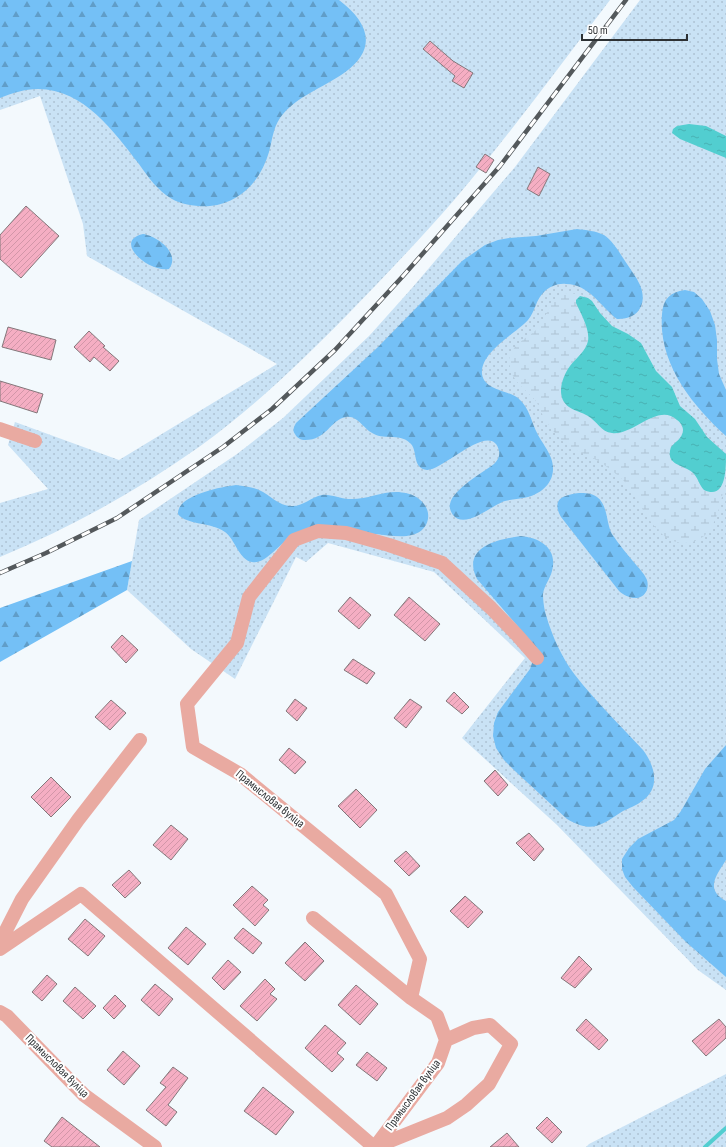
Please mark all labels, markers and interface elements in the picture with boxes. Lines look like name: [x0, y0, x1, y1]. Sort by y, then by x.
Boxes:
scale bar: [582, 16, 687, 42]
text: 50 m: [588, 23, 608, 38]
street label: Прамысловая вуліца: [233, 767, 308, 832]
street label: Прамысловая вуліца: [22, 1031, 92, 1101]
street label: Прамысловая вуліца: [382, 1056, 444, 1134]

